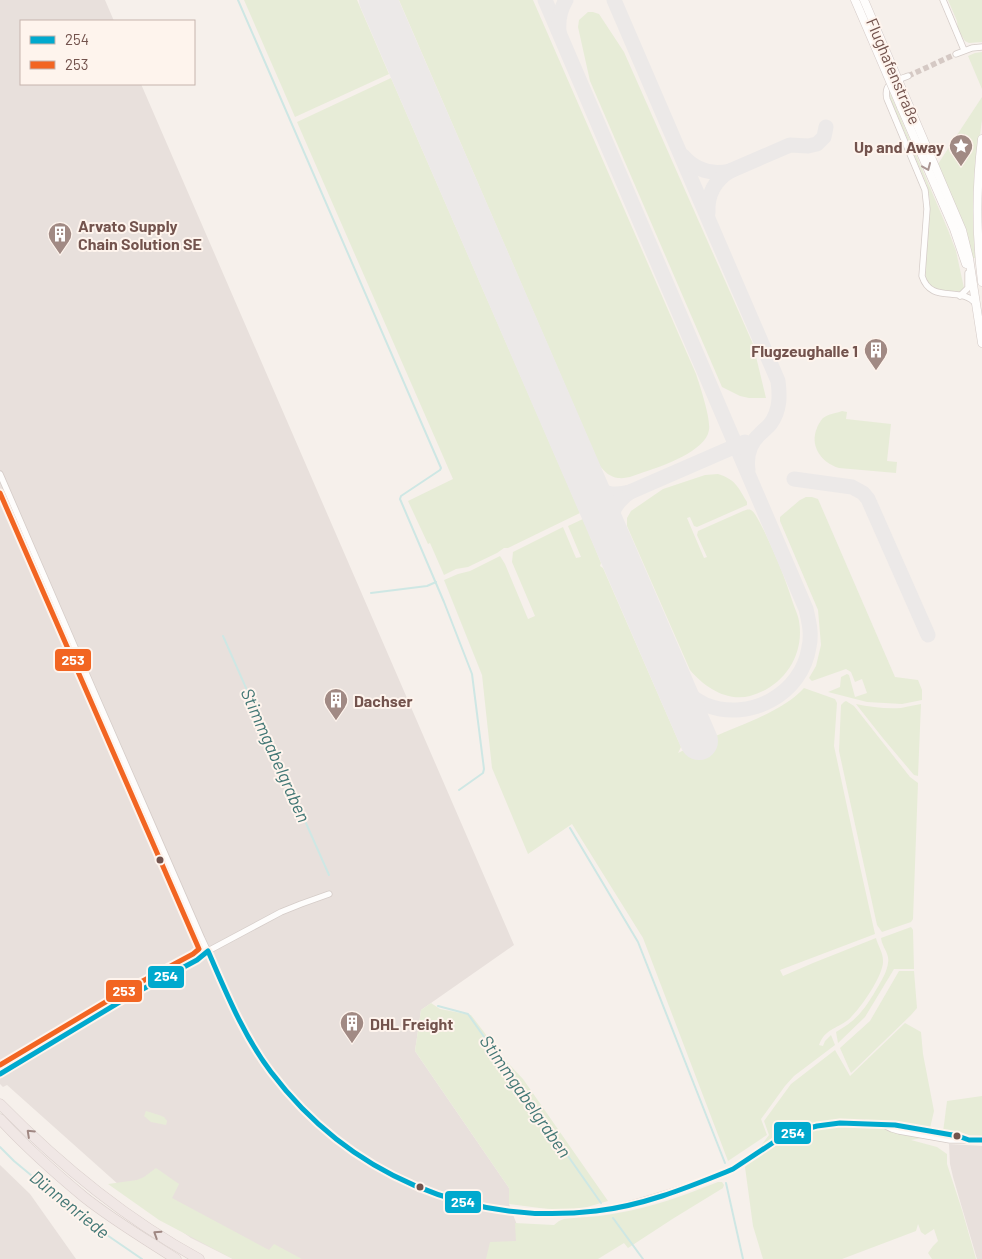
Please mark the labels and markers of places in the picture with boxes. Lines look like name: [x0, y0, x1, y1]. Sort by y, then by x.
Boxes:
place icon: Up and Away: [948, 133, 974, 167]
place label: Up and Away: [854, 137, 944, 156]
place label: Arvato Supply Chain Solution SE: [78, 216, 202, 253]
building icon: Arvato Supply Chain Solution SE: [47, 221, 73, 255]
building icon: Flugzeughalle 1: [863, 337, 889, 371]
place label: Flugzeughalle 1: [751, 341, 858, 360]
building icon: Dachser: [323, 687, 349, 721]
place label: Dachser: [354, 691, 413, 710]
unlabelled marker: [155, 855, 165, 865]
building icon: DHL Freight: [339, 1010, 365, 1044]
place label: DHL Freight: [370, 1014, 453, 1033]
unlabelled marker: [952, 1131, 962, 1141]
unlabelled marker: [415, 1182, 425, 1192]

